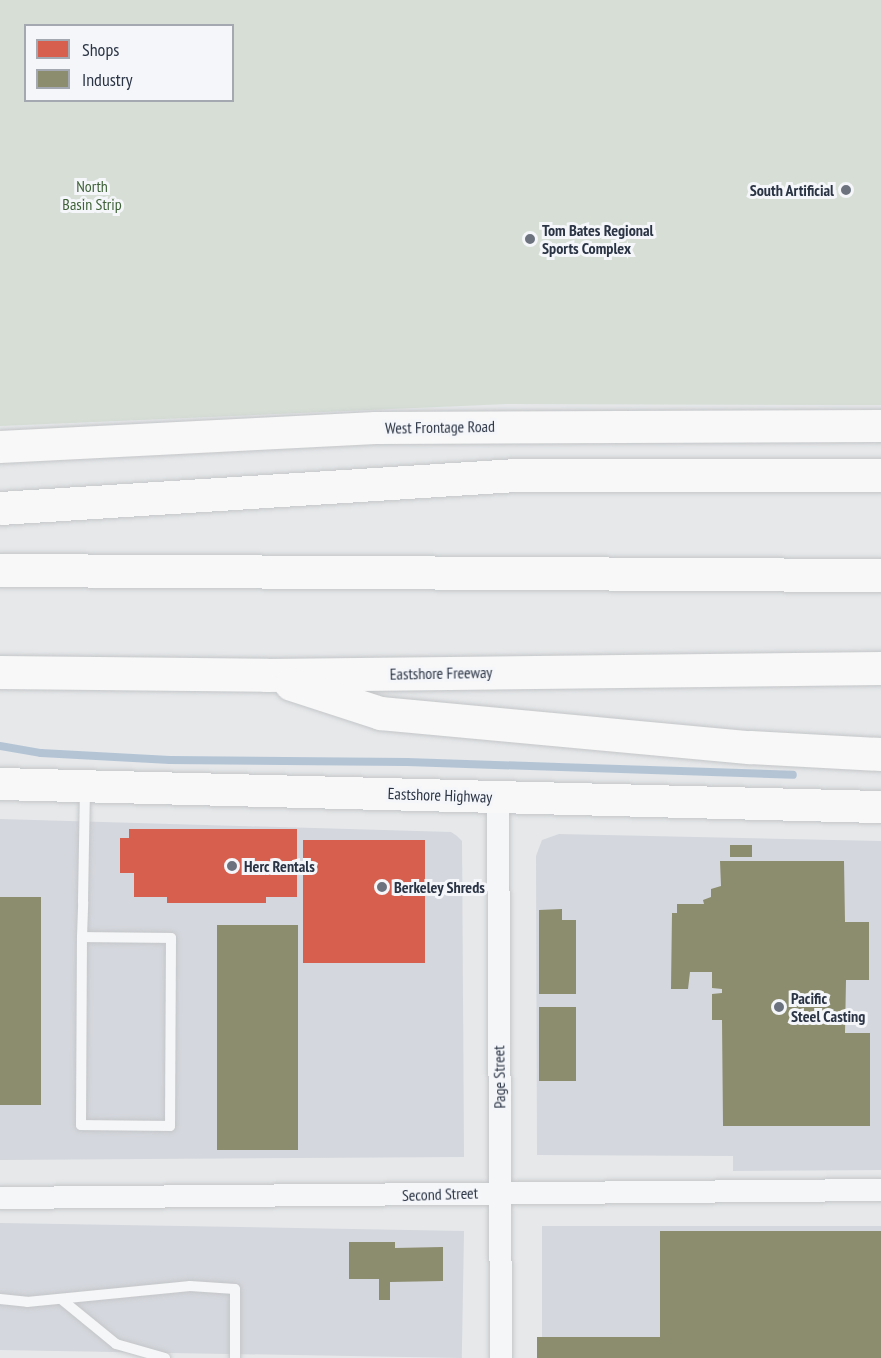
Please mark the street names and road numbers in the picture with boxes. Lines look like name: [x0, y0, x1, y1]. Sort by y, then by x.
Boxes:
street label: West Frontage Road: [385, 416, 495, 438]
street label: Eastshore Freeway: [390, 663, 492, 683]
street label: Eastshore Highway: [387, 784, 493, 806]
street label: Page Street: [489, 1045, 509, 1109]
street label: Second Street: [402, 1183, 478, 1205]

